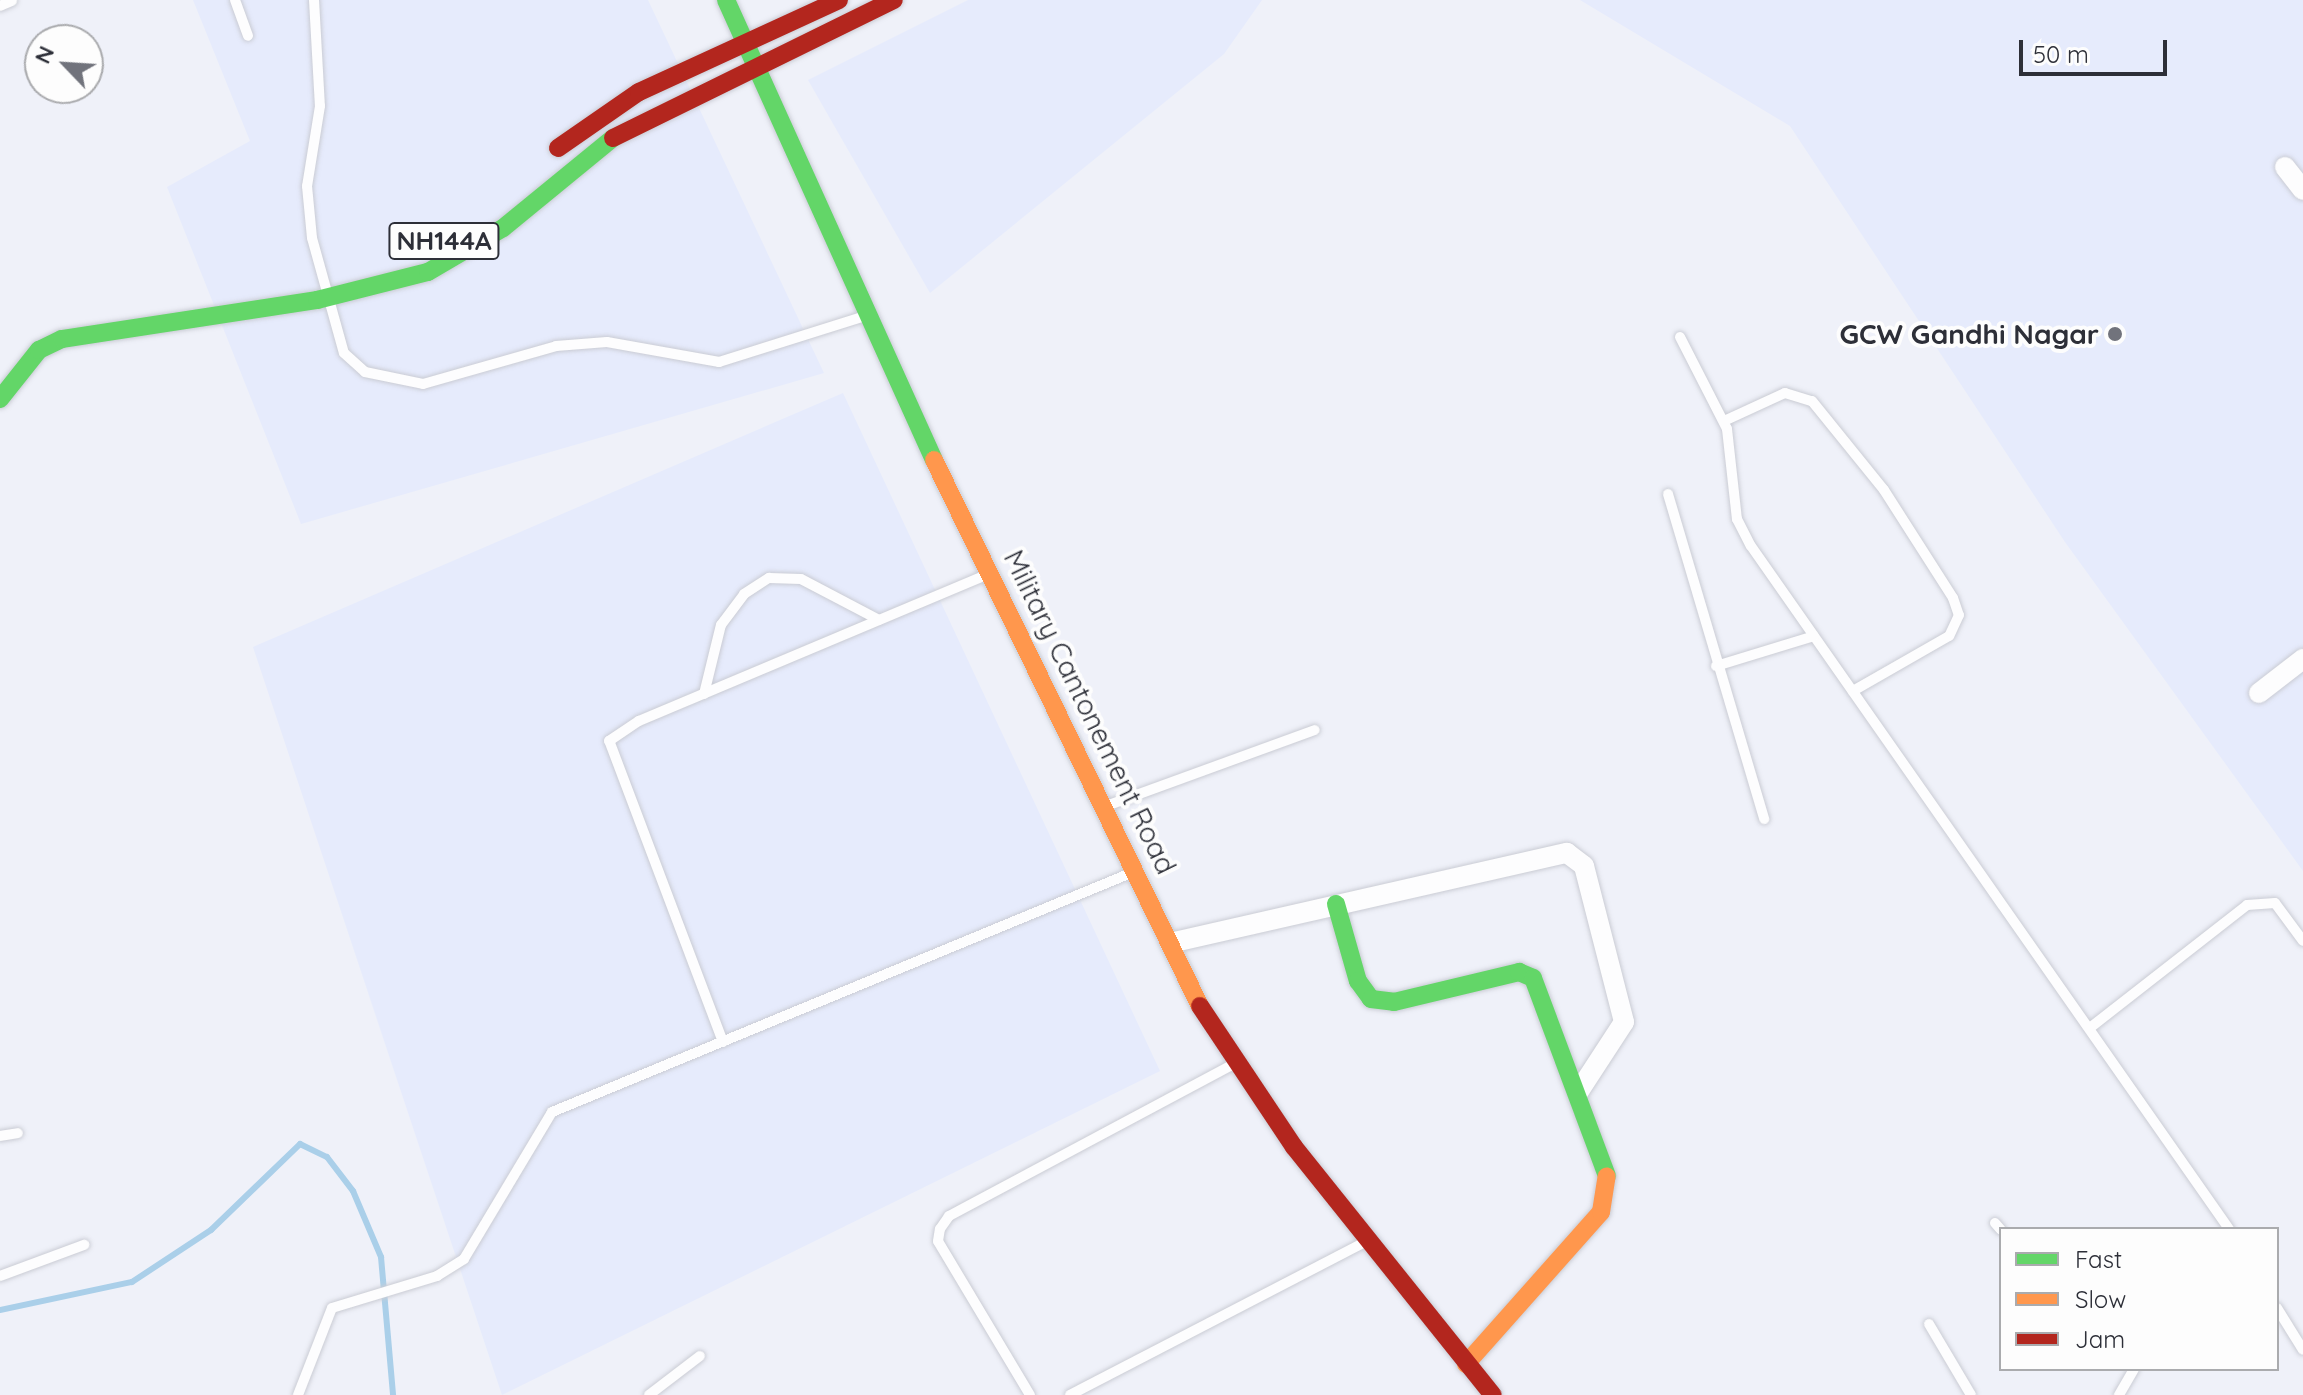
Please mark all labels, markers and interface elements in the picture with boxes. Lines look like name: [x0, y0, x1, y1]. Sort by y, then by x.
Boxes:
north arrow: [24, 24, 104, 104]
scale bar: [2023, 24, 2171, 74]
text: 50 m: [2033, 39, 2089, 69]
text: N: [28, 41, 60, 68]
road number: NH144A: [388, 219, 500, 263]
place label: GCW Gandhi Nagar: [1839, 317, 2099, 351]
marker: GCW Gandhi Nagar: [2106, 325, 2124, 343]
street label: Military Cantonement Road: [997, 545, 1183, 879]
legend: [1999, 1227, 2279, 1371]
text: Fast: [2075, 1244, 2122, 1274]
text: Slow: [2075, 1284, 2126, 1314]
text: Jam: [2075, 1324, 2125, 1354]

